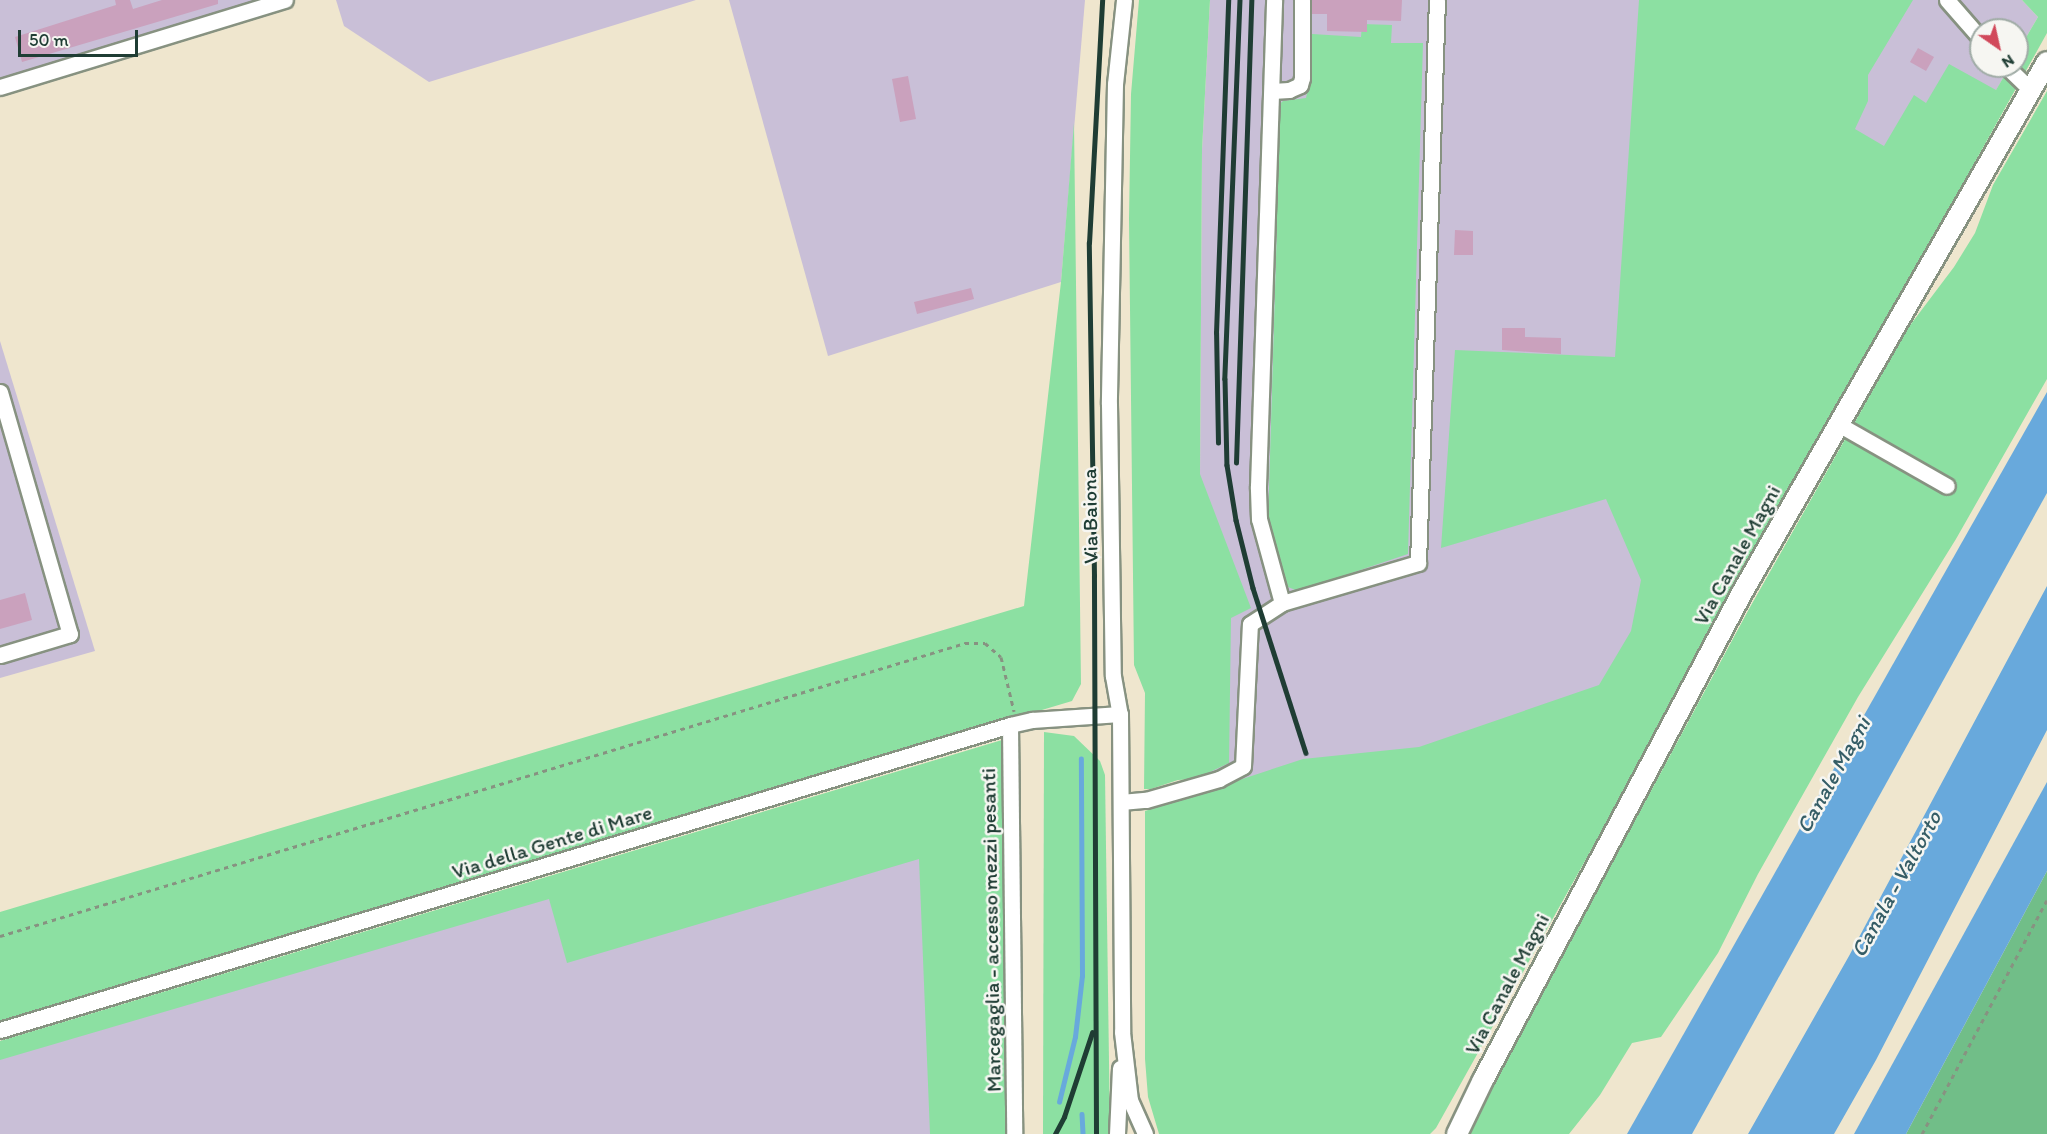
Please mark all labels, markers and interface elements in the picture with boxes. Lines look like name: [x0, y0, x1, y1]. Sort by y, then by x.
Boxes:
scale bar: [21, 18, 141, 56]
north arrow: [1969, 18, 2029, 78]
text: 50 m: [29, 29, 69, 51]
text: N: [1998, 51, 2018, 73]
street label: Via Baiona: [1077, 468, 1103, 564]
street label: Via Canale Magni: [1688, 481, 1786, 629]
water label: Canale Magni: [1790, 713, 1876, 837]
street label: Marcegaglia - accesso mezzi pesanti: [976, 767, 1006, 1093]
street label: Via della Gente di Mare: [449, 800, 655, 884]
water label: Canala - Valtorto: [1845, 807, 1947, 961]
street label: Via Canale Magni: [1459, 910, 1555, 1058]

